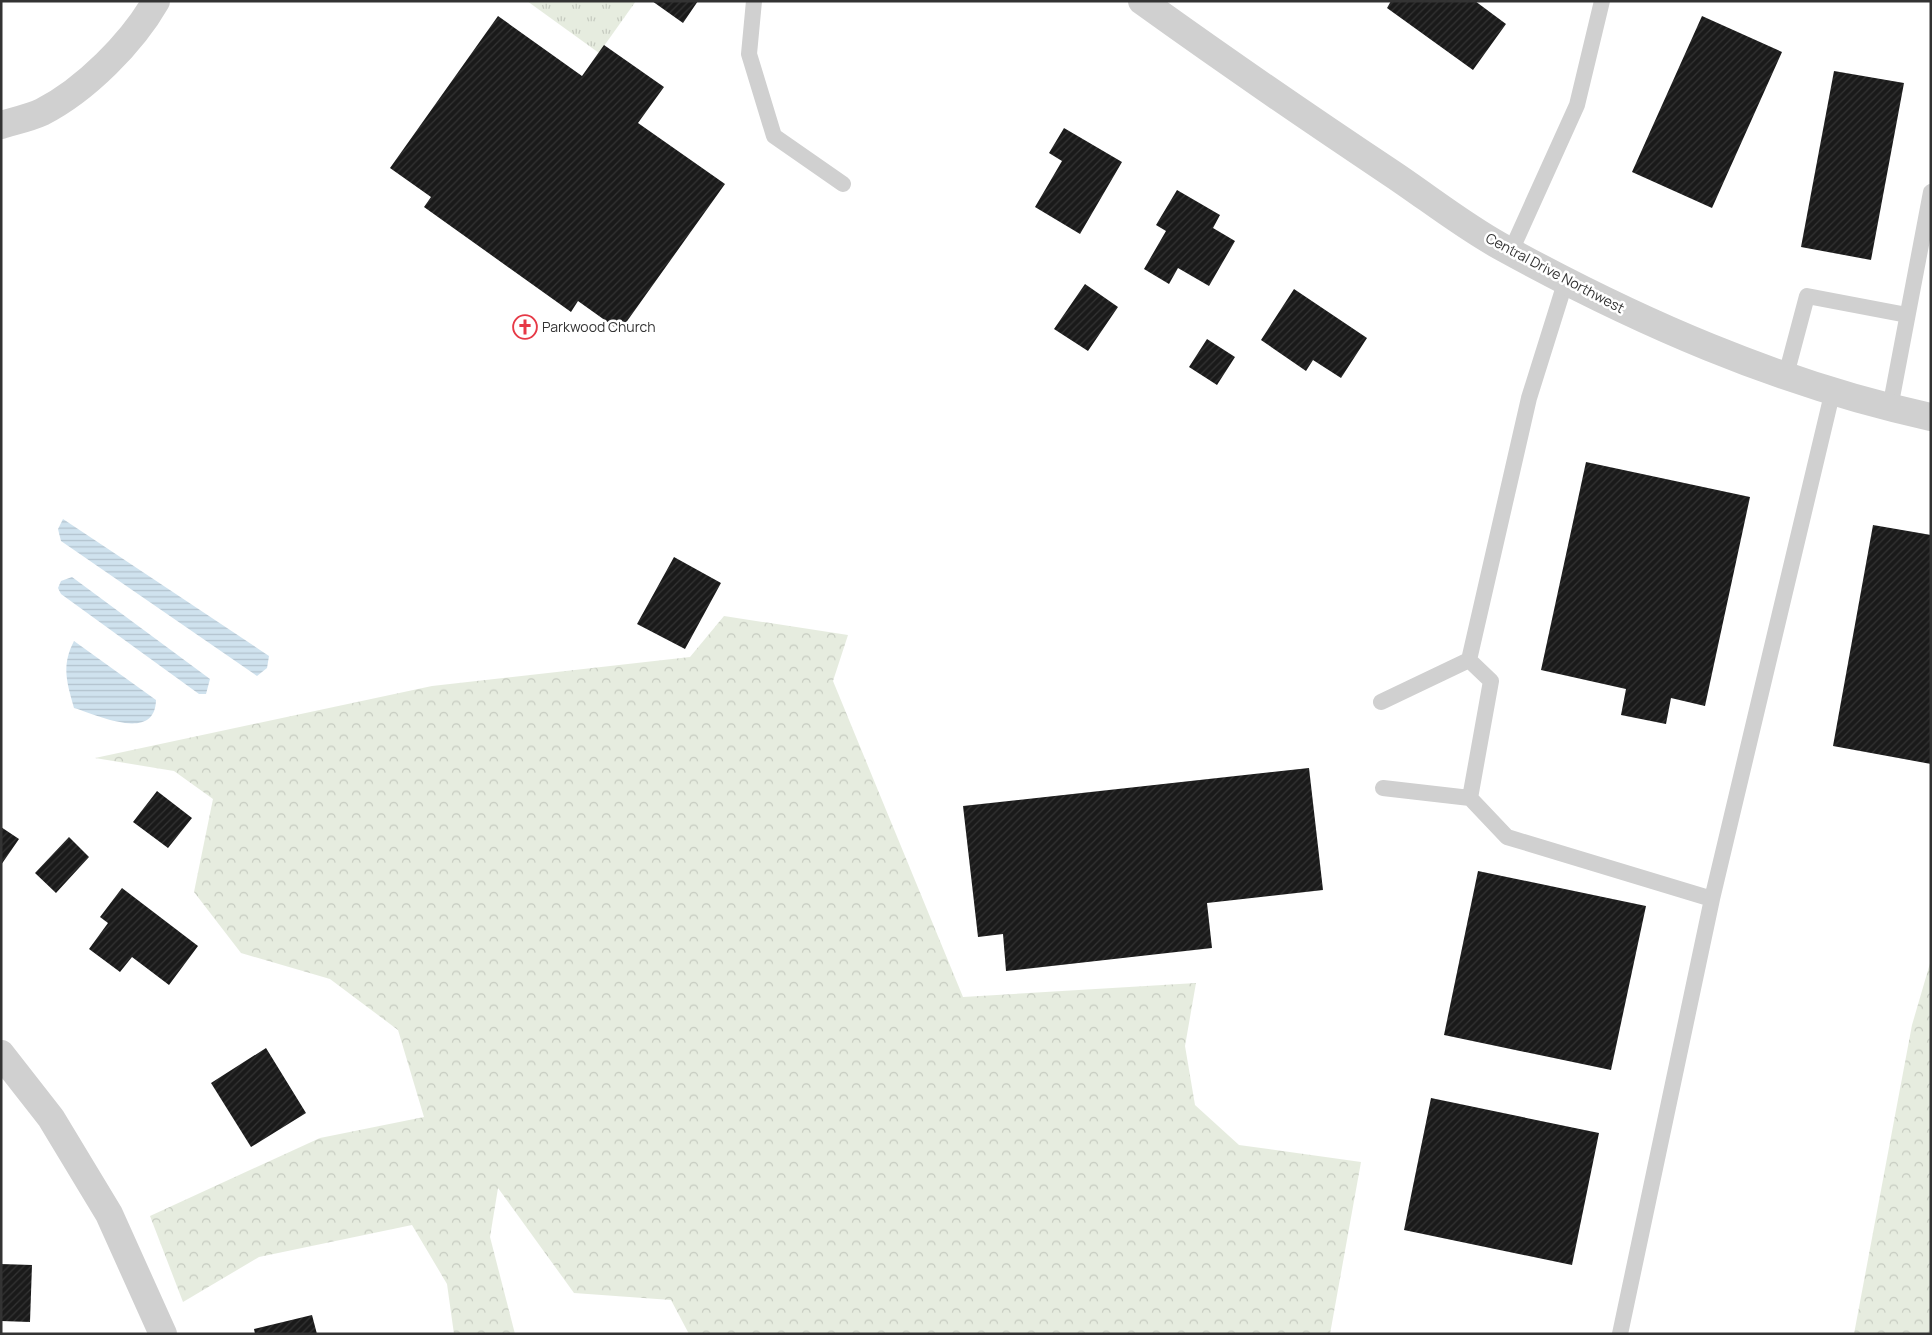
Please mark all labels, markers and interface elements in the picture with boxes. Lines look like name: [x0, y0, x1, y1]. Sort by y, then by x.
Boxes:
street label: Central Drive Northwest: [1483, 228, 1628, 317]
church icon: Parkwood Church: [512, 314, 538, 340]
place label: Parkwood Church: [542, 317, 656, 336]

